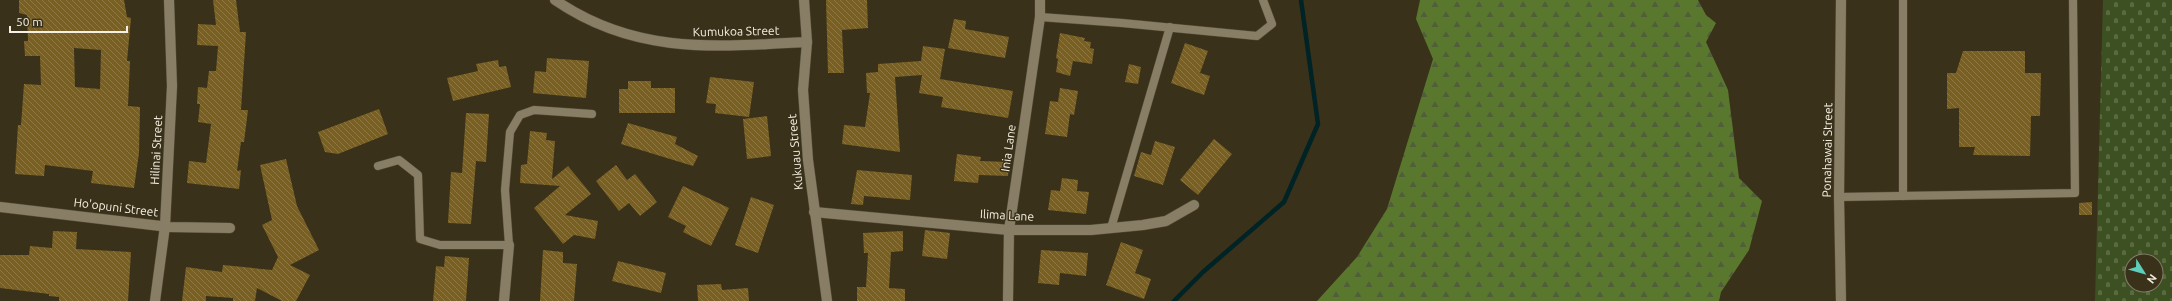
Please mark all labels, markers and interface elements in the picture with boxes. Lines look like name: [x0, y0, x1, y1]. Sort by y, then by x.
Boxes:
scale bar: [10, 8, 127, 34]
text: 50 m: [16, 15, 43, 28]
street label: Kumukoa Street: [693, 24, 780, 38]
street label: Ponahawai Street: [1820, 102, 1834, 197]
street label: Kukuau Street: [785, 113, 805, 191]
street label: Hilinai Street: [148, 115, 164, 185]
street label: Inia Lane: [998, 124, 1018, 172]
street label: Ho'opuni Street: [73, 195, 159, 219]
street label: Ilima Lane: [980, 207, 1034, 223]
north arrow: [2124, 253, 2164, 293]
text: N: [2145, 272, 2159, 286]

